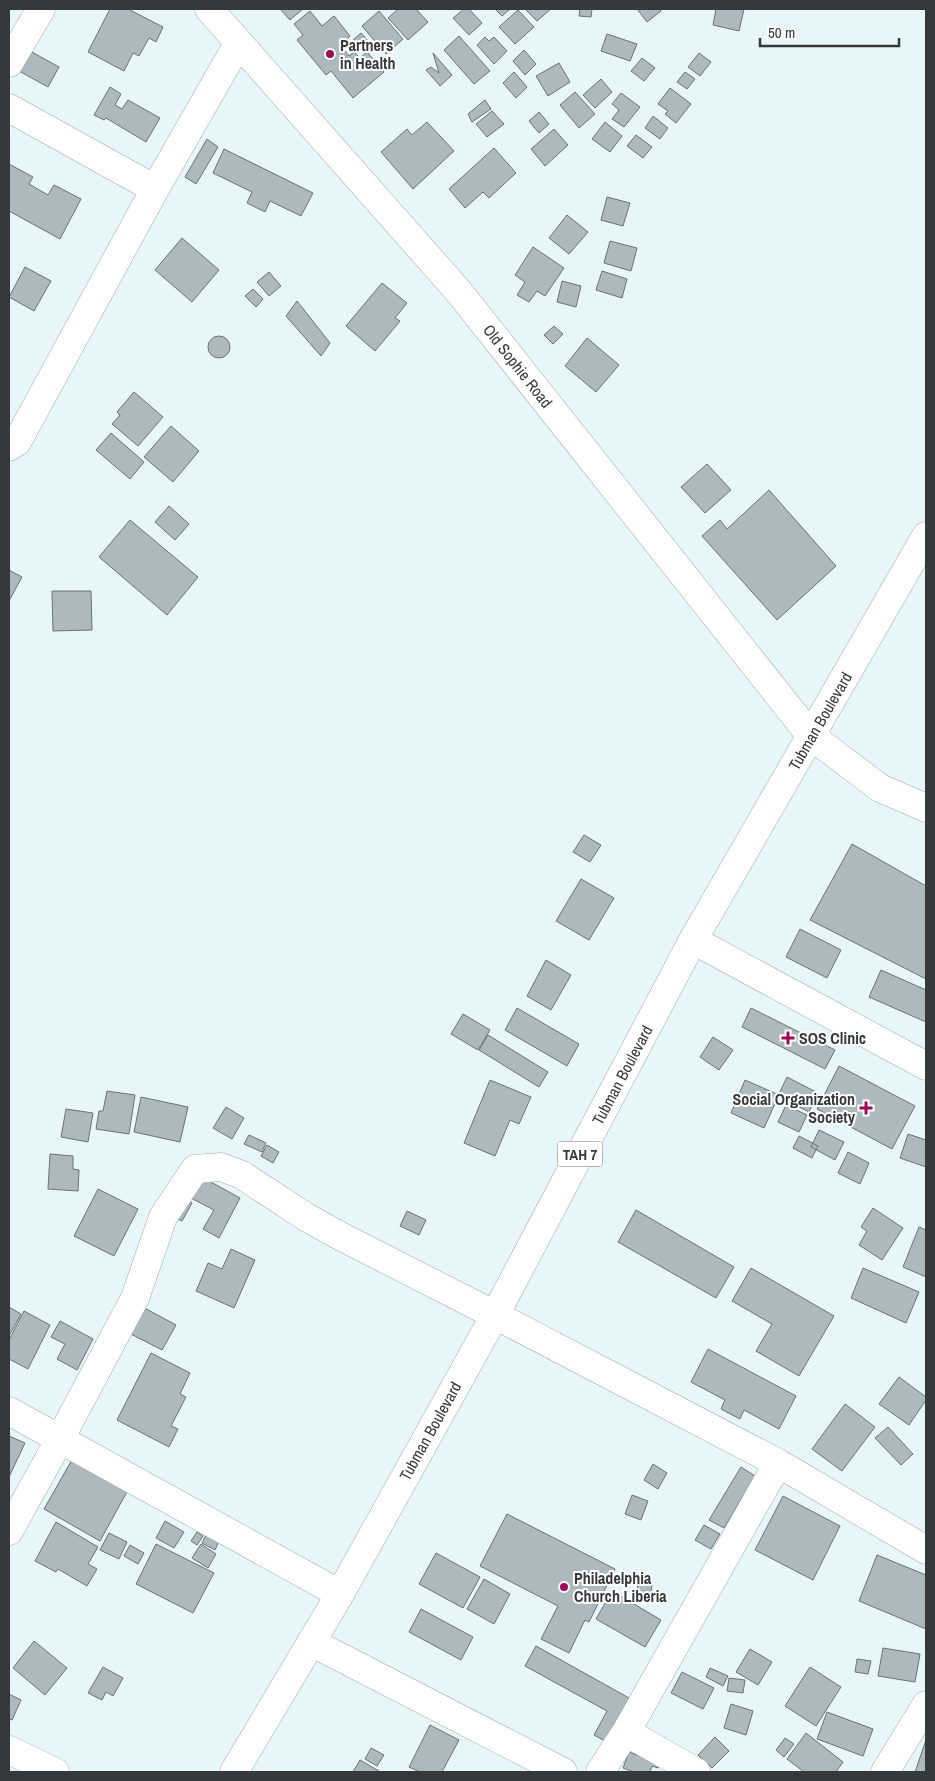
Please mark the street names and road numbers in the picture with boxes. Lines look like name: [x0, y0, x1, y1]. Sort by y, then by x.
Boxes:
street label: Old Sophie Road: [478, 320, 558, 412]
street label: Tubman Boulevard: [783, 668, 857, 774]
street label: Tubman Boulevard: [587, 1021, 657, 1129]
road number: TAH 7: [558, 1142, 602, 1166]
street label: Tubman Boulevard: [394, 1378, 466, 1484]

